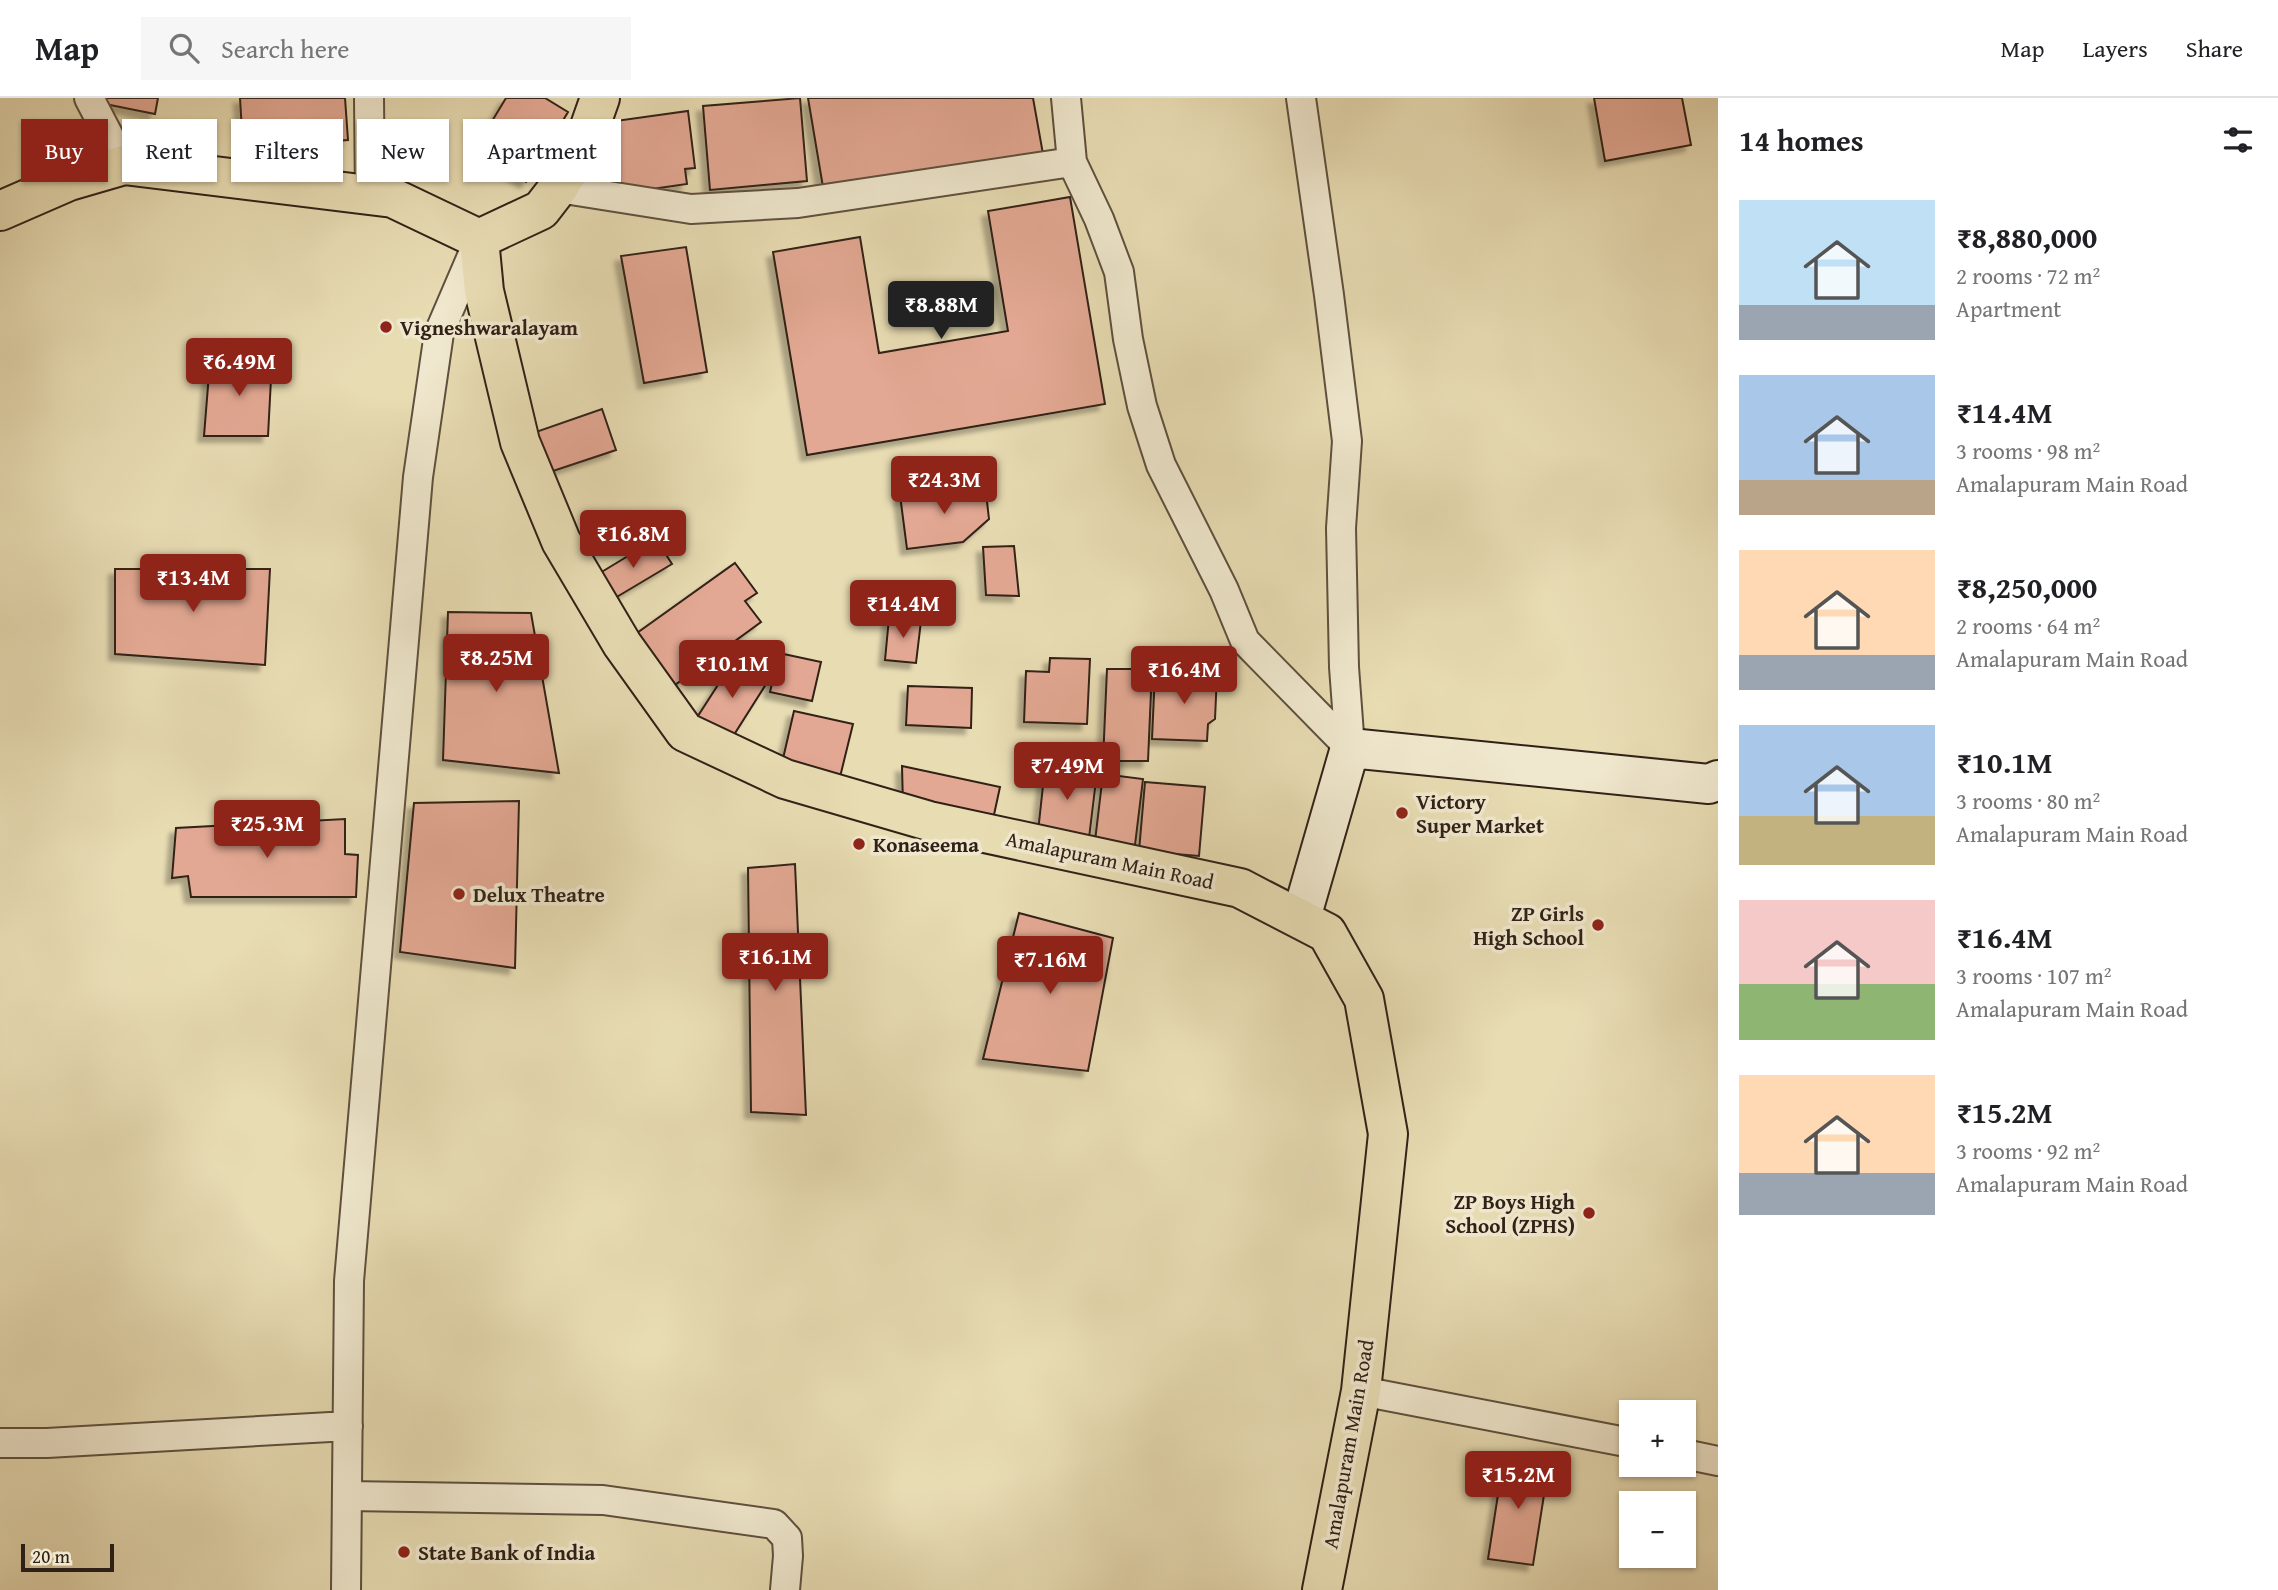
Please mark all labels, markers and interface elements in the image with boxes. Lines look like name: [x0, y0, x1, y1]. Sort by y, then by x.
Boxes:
search box: [141, 17, 631, 80]
text: Map: [35, 24, 99, 72]
icon: search: [165, 29, 203, 67]
text: Search here: [221, 29, 349, 68]
text: Map: [2001, 31, 2044, 66]
text: Layers: [2082, 31, 2148, 66]
text: Share: [2186, 31, 2243, 66]
text: 14 homes: [1739, 118, 1864, 162]
chip: Buy: [21, 119, 108, 182]
chip: Rent: [122, 119, 217, 182]
chip: Filters: [231, 119, 343, 182]
chip: New: [357, 119, 449, 182]
chip: Apartment: [463, 119, 621, 182]
icon: filters: [2219, 121, 2257, 159]
text: ₹8,880,000: [1956, 215, 2097, 259]
icon: home: [1795, 228, 1879, 312]
text: 2 rooms · 72 m²: [1956, 259, 2100, 292]
pin: ₹8.88M: [884, 282, 998, 341]
text: ₹8.88M: [904, 287, 978, 320]
text: Apartment: [1956, 292, 2061, 325]
place label: Vigneshwaralayam: [400, 312, 578, 343]
marker: Vigneshwaralayam: [378, 319, 394, 335]
pin: ₹6.49M: [182, 338, 296, 398]
text: ₹6.49M: [202, 344, 276, 377]
text: ₹14.4M: [1956, 390, 2052, 434]
icon: home: [1795, 403, 1879, 487]
text: 3 rooms · 98 m²: [1956, 434, 2100, 467]
pin: ₹24.3M: [887, 456, 1001, 516]
text: ₹24.3M: [907, 462, 981, 495]
text: Amalapuram Main Road: [1956, 467, 2188, 500]
pin: ₹16.8M: [576, 510, 690, 570]
text: ₹16.8M: [596, 516, 670, 549]
pin: ₹13.4M: [136, 554, 250, 614]
text: ₹13.4M: [156, 560, 230, 593]
text: ₹8,250,000: [1956, 565, 2097, 609]
icon: home: [1795, 578, 1879, 662]
pin: ₹14.4M: [846, 580, 960, 640]
text: ₹14.4M: [866, 586, 940, 619]
text: 2 rooms · 64 m²: [1956, 609, 2100, 642]
pin: ₹8.25M: [439, 634, 553, 694]
text: ₹8.25M: [459, 640, 533, 673]
pin: ₹10.1M: [675, 640, 789, 700]
text: Amalapuram Main Road: [1956, 642, 2188, 675]
text: ₹10.1M: [695, 646, 769, 679]
pin: ₹16.4M: [1127, 646, 1241, 706]
text: ₹16.4M: [1147, 652, 1221, 685]
text: ₹10.1M: [1956, 740, 2052, 784]
pin: ₹7.49M: [1010, 742, 1124, 802]
text: ₹7.49M: [1030, 748, 1104, 781]
icon: home: [1795, 753, 1879, 837]
text: 3 rooms · 80 m²: [1956, 784, 2100, 817]
place label: Victory Super Market: [1416, 786, 1544, 841]
pin: ₹25.3M: [210, 800, 324, 860]
marker: Victory Super Market: [1394, 805, 1410, 821]
text: ₹25.3M: [230, 806, 304, 839]
text: Amalapuram Main Road: [1956, 817, 2188, 850]
street label: Amalapuram Main Road: [1003, 823, 1218, 897]
place label: Konaseema: [873, 829, 979, 860]
marker: Konaseema: [851, 836, 867, 852]
place label: Delux Theatre: [473, 879, 605, 910]
marker: Delux Theatre: [451, 886, 467, 902]
place label: ZP Girls High School: [1473, 898, 1584, 953]
text: ₹16.4M: [1956, 915, 2052, 959]
marker: ZP Girls High School: [1590, 917, 1606, 933]
icon: home: [1795, 928, 1879, 1012]
pin: ₹16.1M: [718, 934, 832, 993]
pin: ₹7.16M: [993, 936, 1107, 996]
text: ₹16.1M: [738, 939, 812, 972]
text: ₹7.16M: [1013, 942, 1087, 975]
text: 3 rooms · 107 m²: [1956, 959, 2111, 992]
text: Amalapuram Main Road: [1956, 992, 2188, 1025]
text: ₹15.2M: [1956, 1090, 2052, 1134]
icon: home: [1795, 1103, 1879, 1187]
text: 3 rooms · 92 m²: [1956, 1134, 2100, 1167]
text: Amalapuram Main Road: [1956, 1167, 2188, 1200]
place label: ZP Boys High School (ZPHS): [1445, 1186, 1576, 1241]
marker: ZP Boys High School (ZPHS): [1581, 1205, 1597, 1221]
street label: Amalapuram Main Road: [1314, 1336, 1382, 1551]
map controls: [1619, 1400, 1696, 1568]
button: +: [1619, 1400, 1696, 1477]
pin: ₹15.2M: [1461, 1452, 1575, 1511]
text: ₹15.2M: [1481, 1457, 1555, 1490]
button: −: [1619, 1491, 1696, 1568]
place label: State Bank of India: [418, 1537, 596, 1568]
scale bar: [21, 1541, 114, 1573]
text: 20 m: [32, 1542, 70, 1570]
marker: State Bank of India: [396, 1544, 412, 1560]

